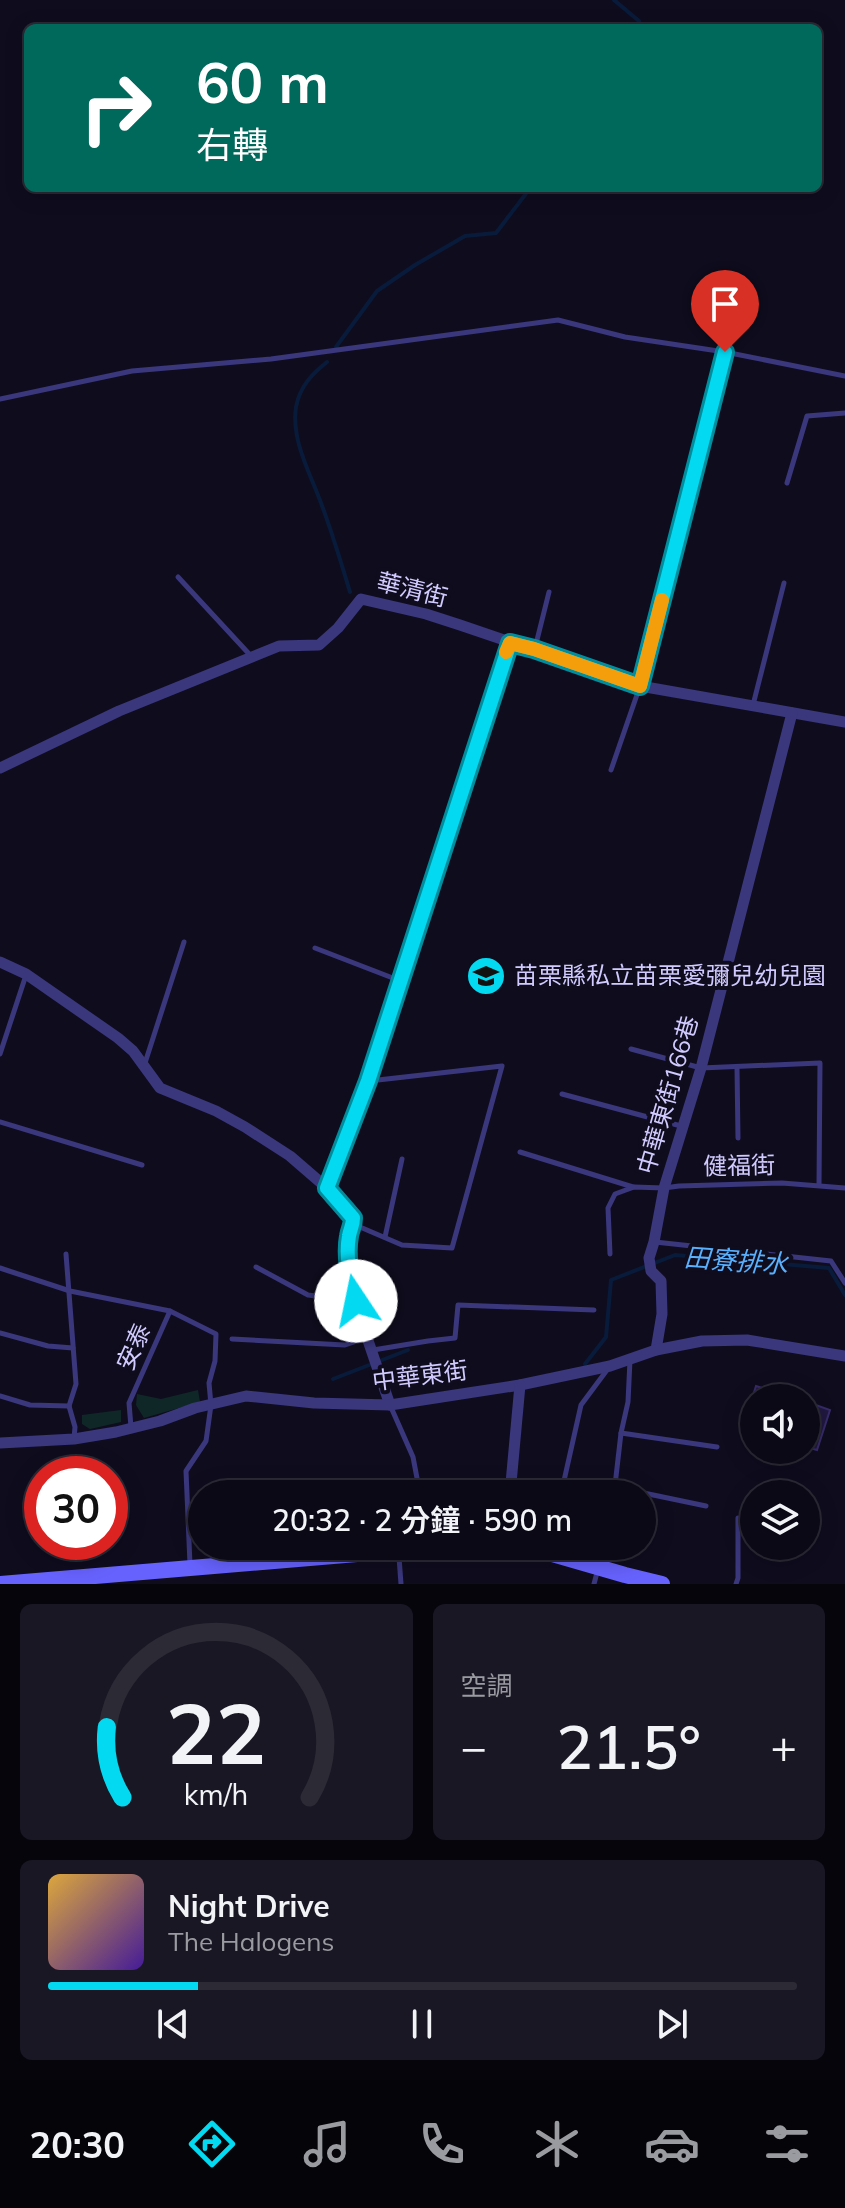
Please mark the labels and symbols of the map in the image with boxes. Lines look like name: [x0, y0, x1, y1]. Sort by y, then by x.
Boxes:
pin: [691, 270, 759, 352]
street label: 華清街: [374, 566, 451, 612]
school or university icon: 苗栗縣私立苗栗愛彌兒幼兒園: [465, 955, 507, 997]
place label: 苗栗縣私立苗栗愛彌兒幼兒園: [514, 960, 826, 990]
street label: 中華東街166巷: [630, 1012, 704, 1177]
street label: 健福街: [703, 1149, 775, 1181]
water label: 田寮排水: [683, 1240, 790, 1281]
position arrow: [314, 1259, 398, 1343]
street label: 安泰: [110, 1319, 157, 1375]
street label: 中華東街: [370, 1354, 469, 1396]
speed limit sign: 30: [24, 1456, 128, 1560]

